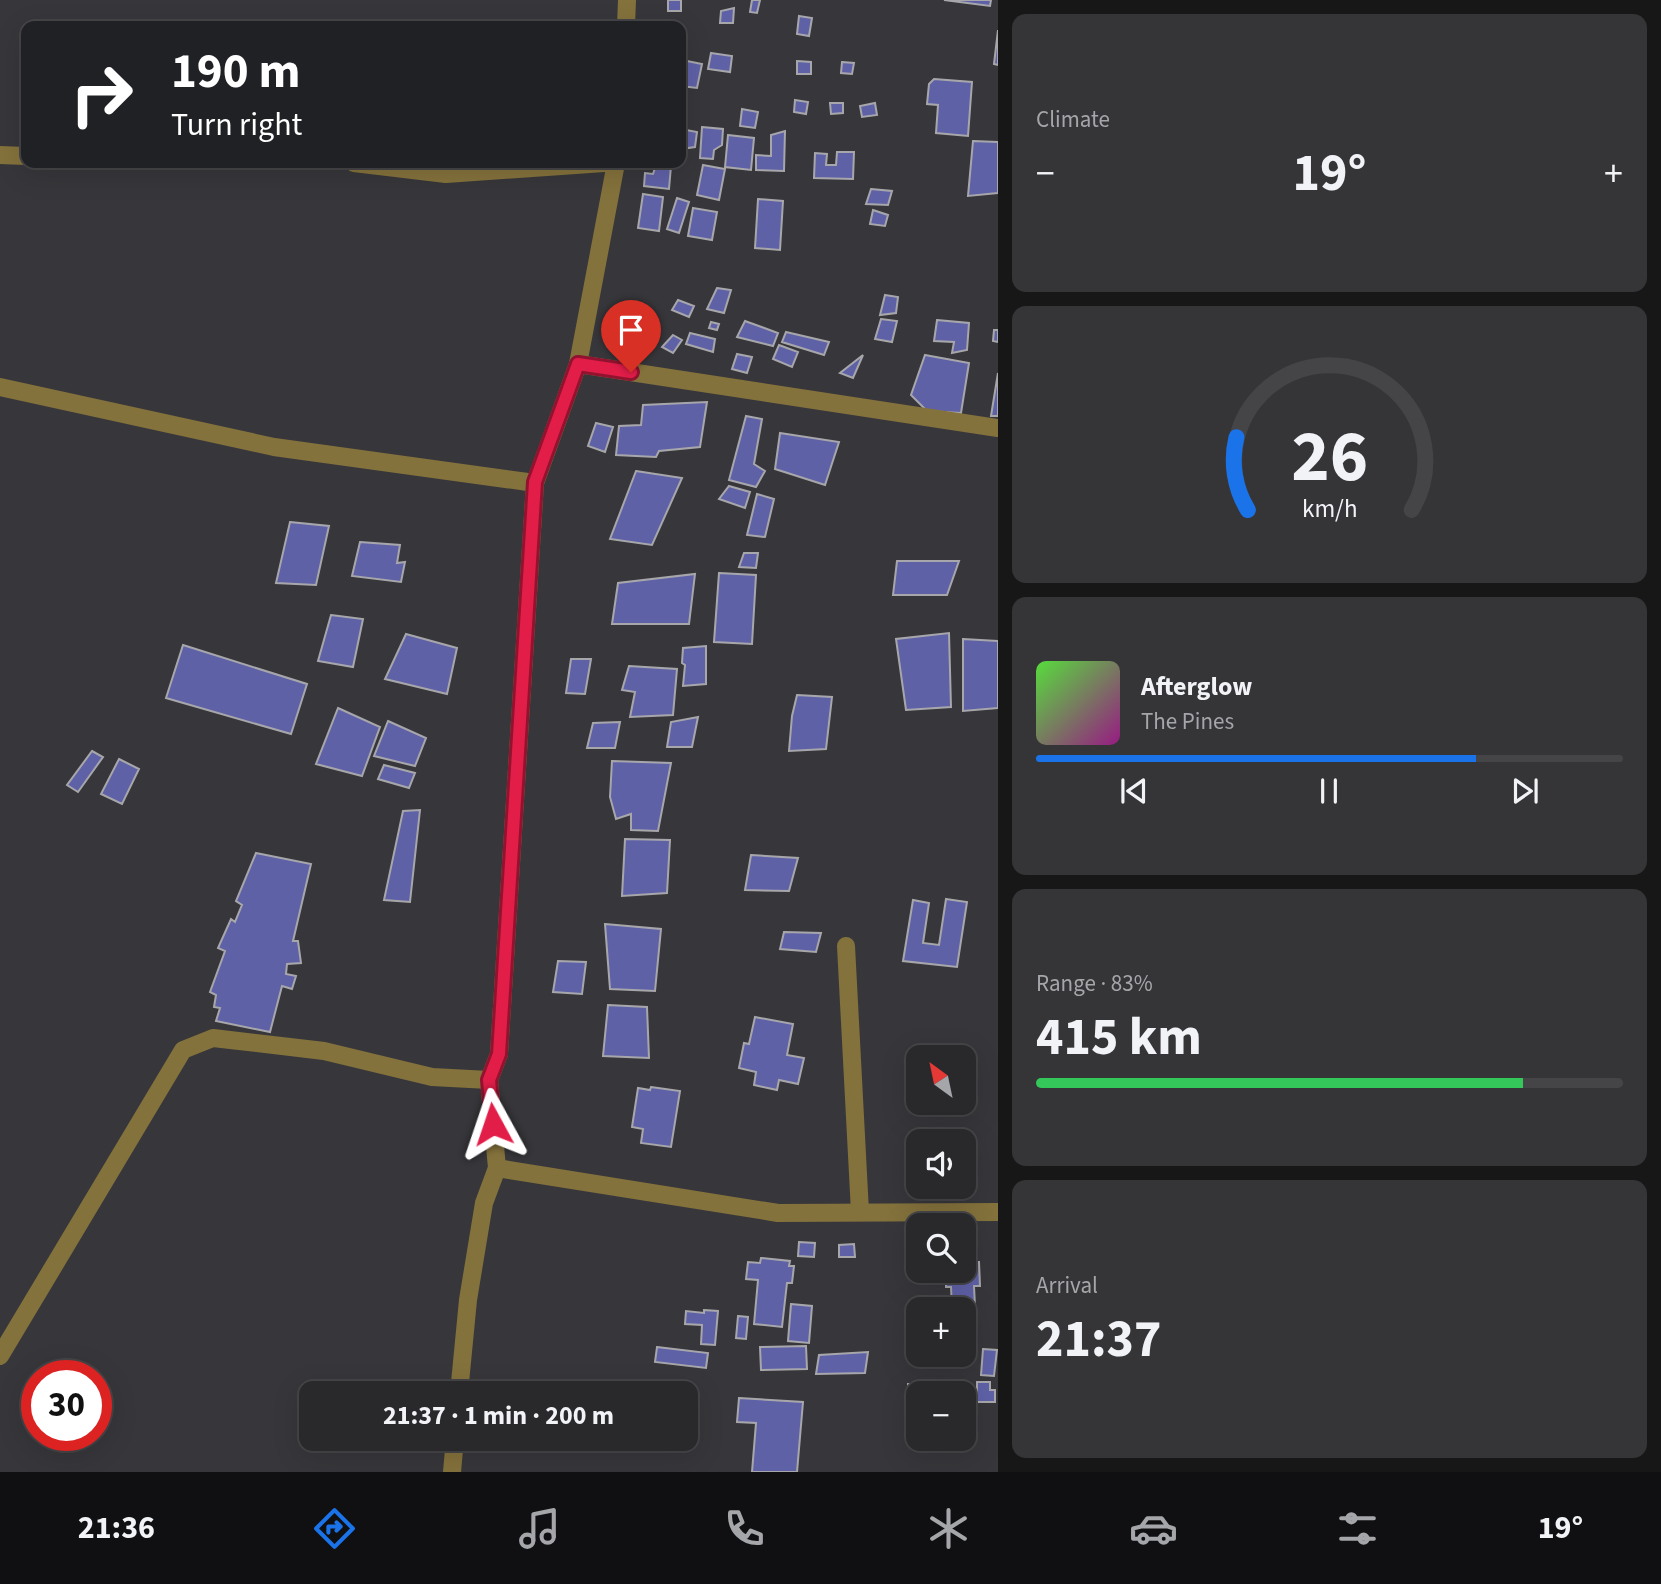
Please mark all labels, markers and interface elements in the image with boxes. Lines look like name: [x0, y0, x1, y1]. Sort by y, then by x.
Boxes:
text: 190 m: [171, 37, 300, 107]
icon: right: [56, 49, 147, 140]
text: Turn right: [171, 102, 302, 148]
text: Climate: [1036, 103, 1110, 136]
text: 19°: [1293, 137, 1366, 211]
text: −: [1036, 147, 1055, 201]
text: +: [1604, 147, 1623, 201]
pin: [601, 300, 661, 372]
icon: arrive: [612, 311, 650, 349]
text: 26: [1291, 406, 1368, 510]
text: km/h: [1302, 491, 1357, 527]
text: Afterglow: [1141, 668, 1252, 705]
text: The Pines: [1141, 705, 1234, 738]
icon: previous: [1115, 772, 1153, 810]
icon: pause: [1310, 772, 1348, 810]
icon: next: [1506, 772, 1544, 810]
text: Range · 83%: [1036, 967, 1153, 1000]
text: 415 km: [1036, 1001, 1202, 1075]
north arrow: [906, 1045, 976, 1115]
map controls: [906, 1045, 976, 1451]
position arrow: [456, 1087, 530, 1161]
button: sound: [906, 1129, 976, 1199]
button: search: [906, 1213, 976, 1283]
text: Arrival: [1036, 1269, 1098, 1302]
button: +: [906, 1297, 976, 1367]
text: 21:37: [1036, 1303, 1161, 1377]
speed limit sign: 30: [21, 1360, 112, 1451]
button: −: [906, 1381, 976, 1451]
text: 21:37 · 1 min · 200 m: [383, 1397, 614, 1434]
icon: directions: [310, 1504, 359, 1553]
icon: music: [515, 1504, 564, 1553]
icon: phone: [720, 1504, 769, 1553]
icon: climate: [924, 1504, 973, 1553]
icon: car: [1129, 1504, 1178, 1553]
icon: filters: [1333, 1504, 1382, 1553]
text: 21:36: [78, 1505, 155, 1551]
text: 19°: [1538, 1505, 1583, 1551]

